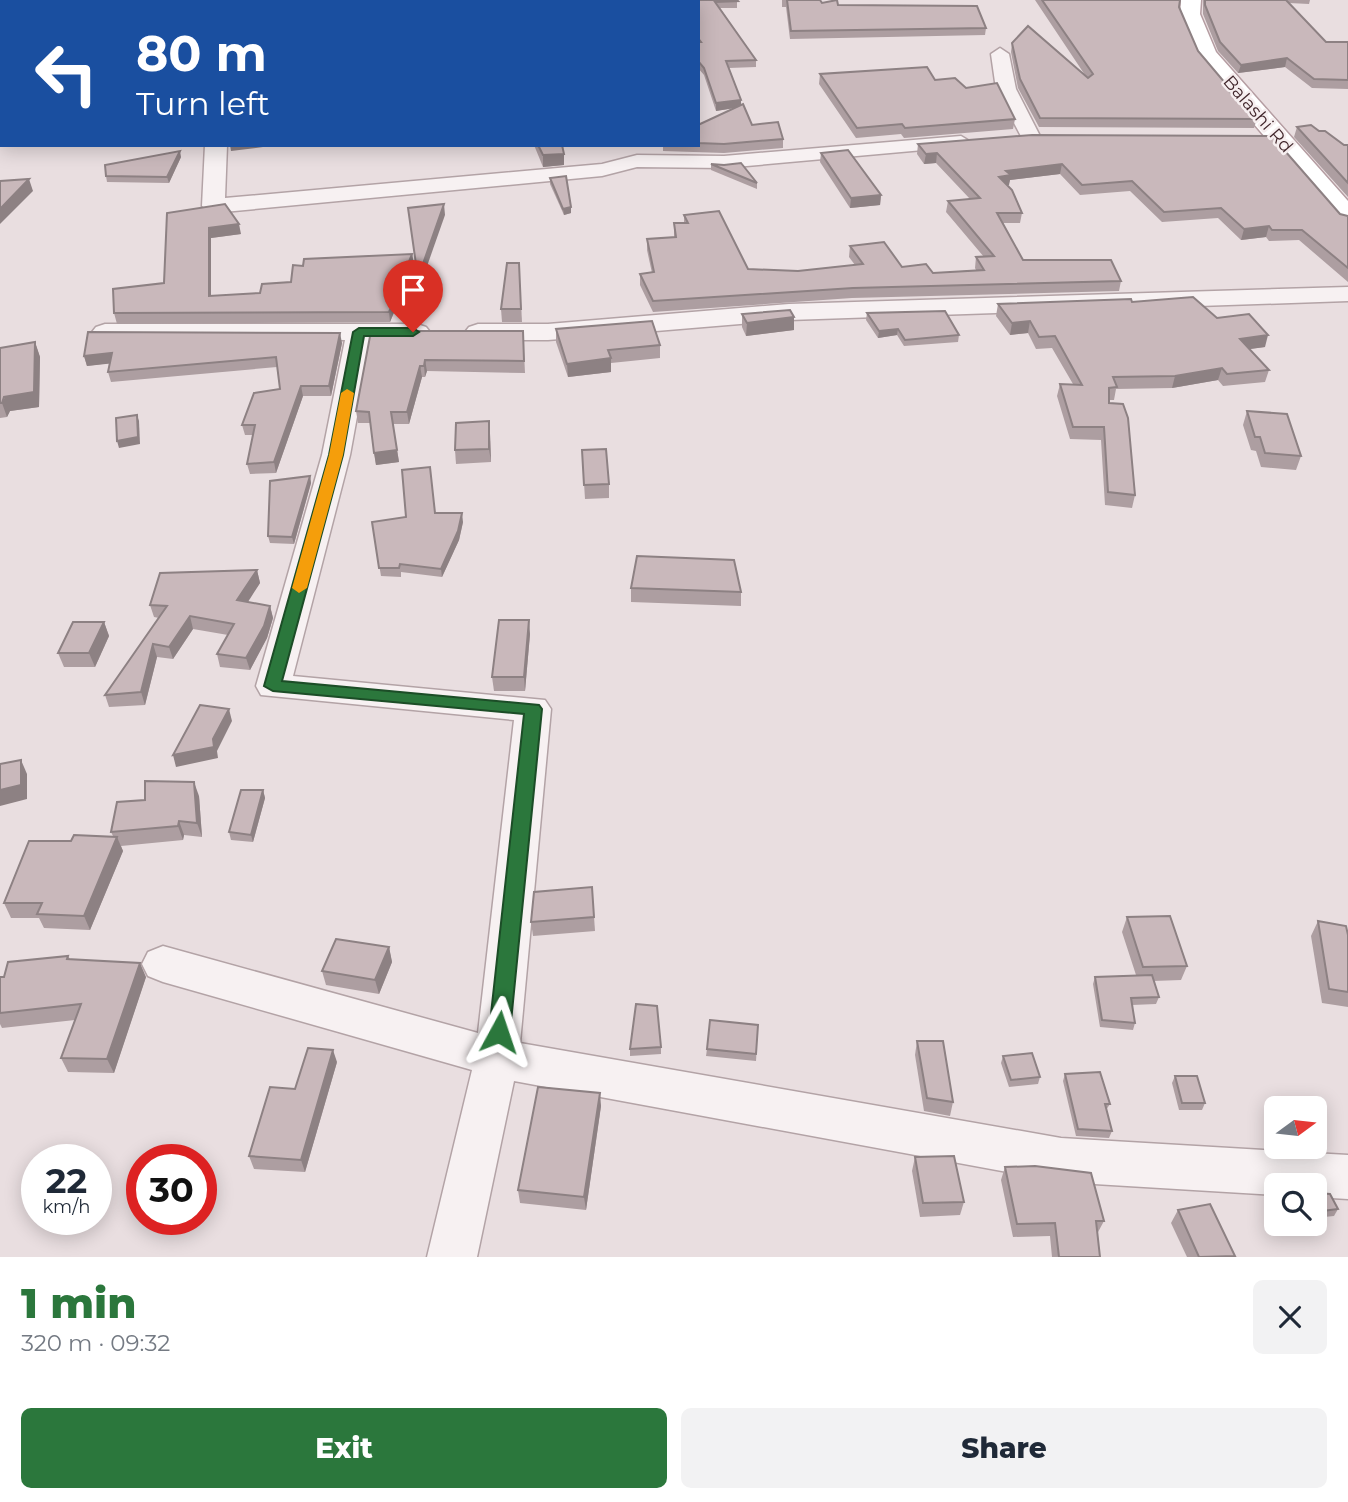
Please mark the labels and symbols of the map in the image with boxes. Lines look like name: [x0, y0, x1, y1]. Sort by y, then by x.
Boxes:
street label: Balashi Rd: [1218, 71, 1298, 157]
pin: [383, 260, 443, 332]
position arrow: [462, 995, 536, 1069]
north arrow: [1264, 1096, 1326, 1158]
speed limit sign: 30: [126, 1144, 217, 1235]

